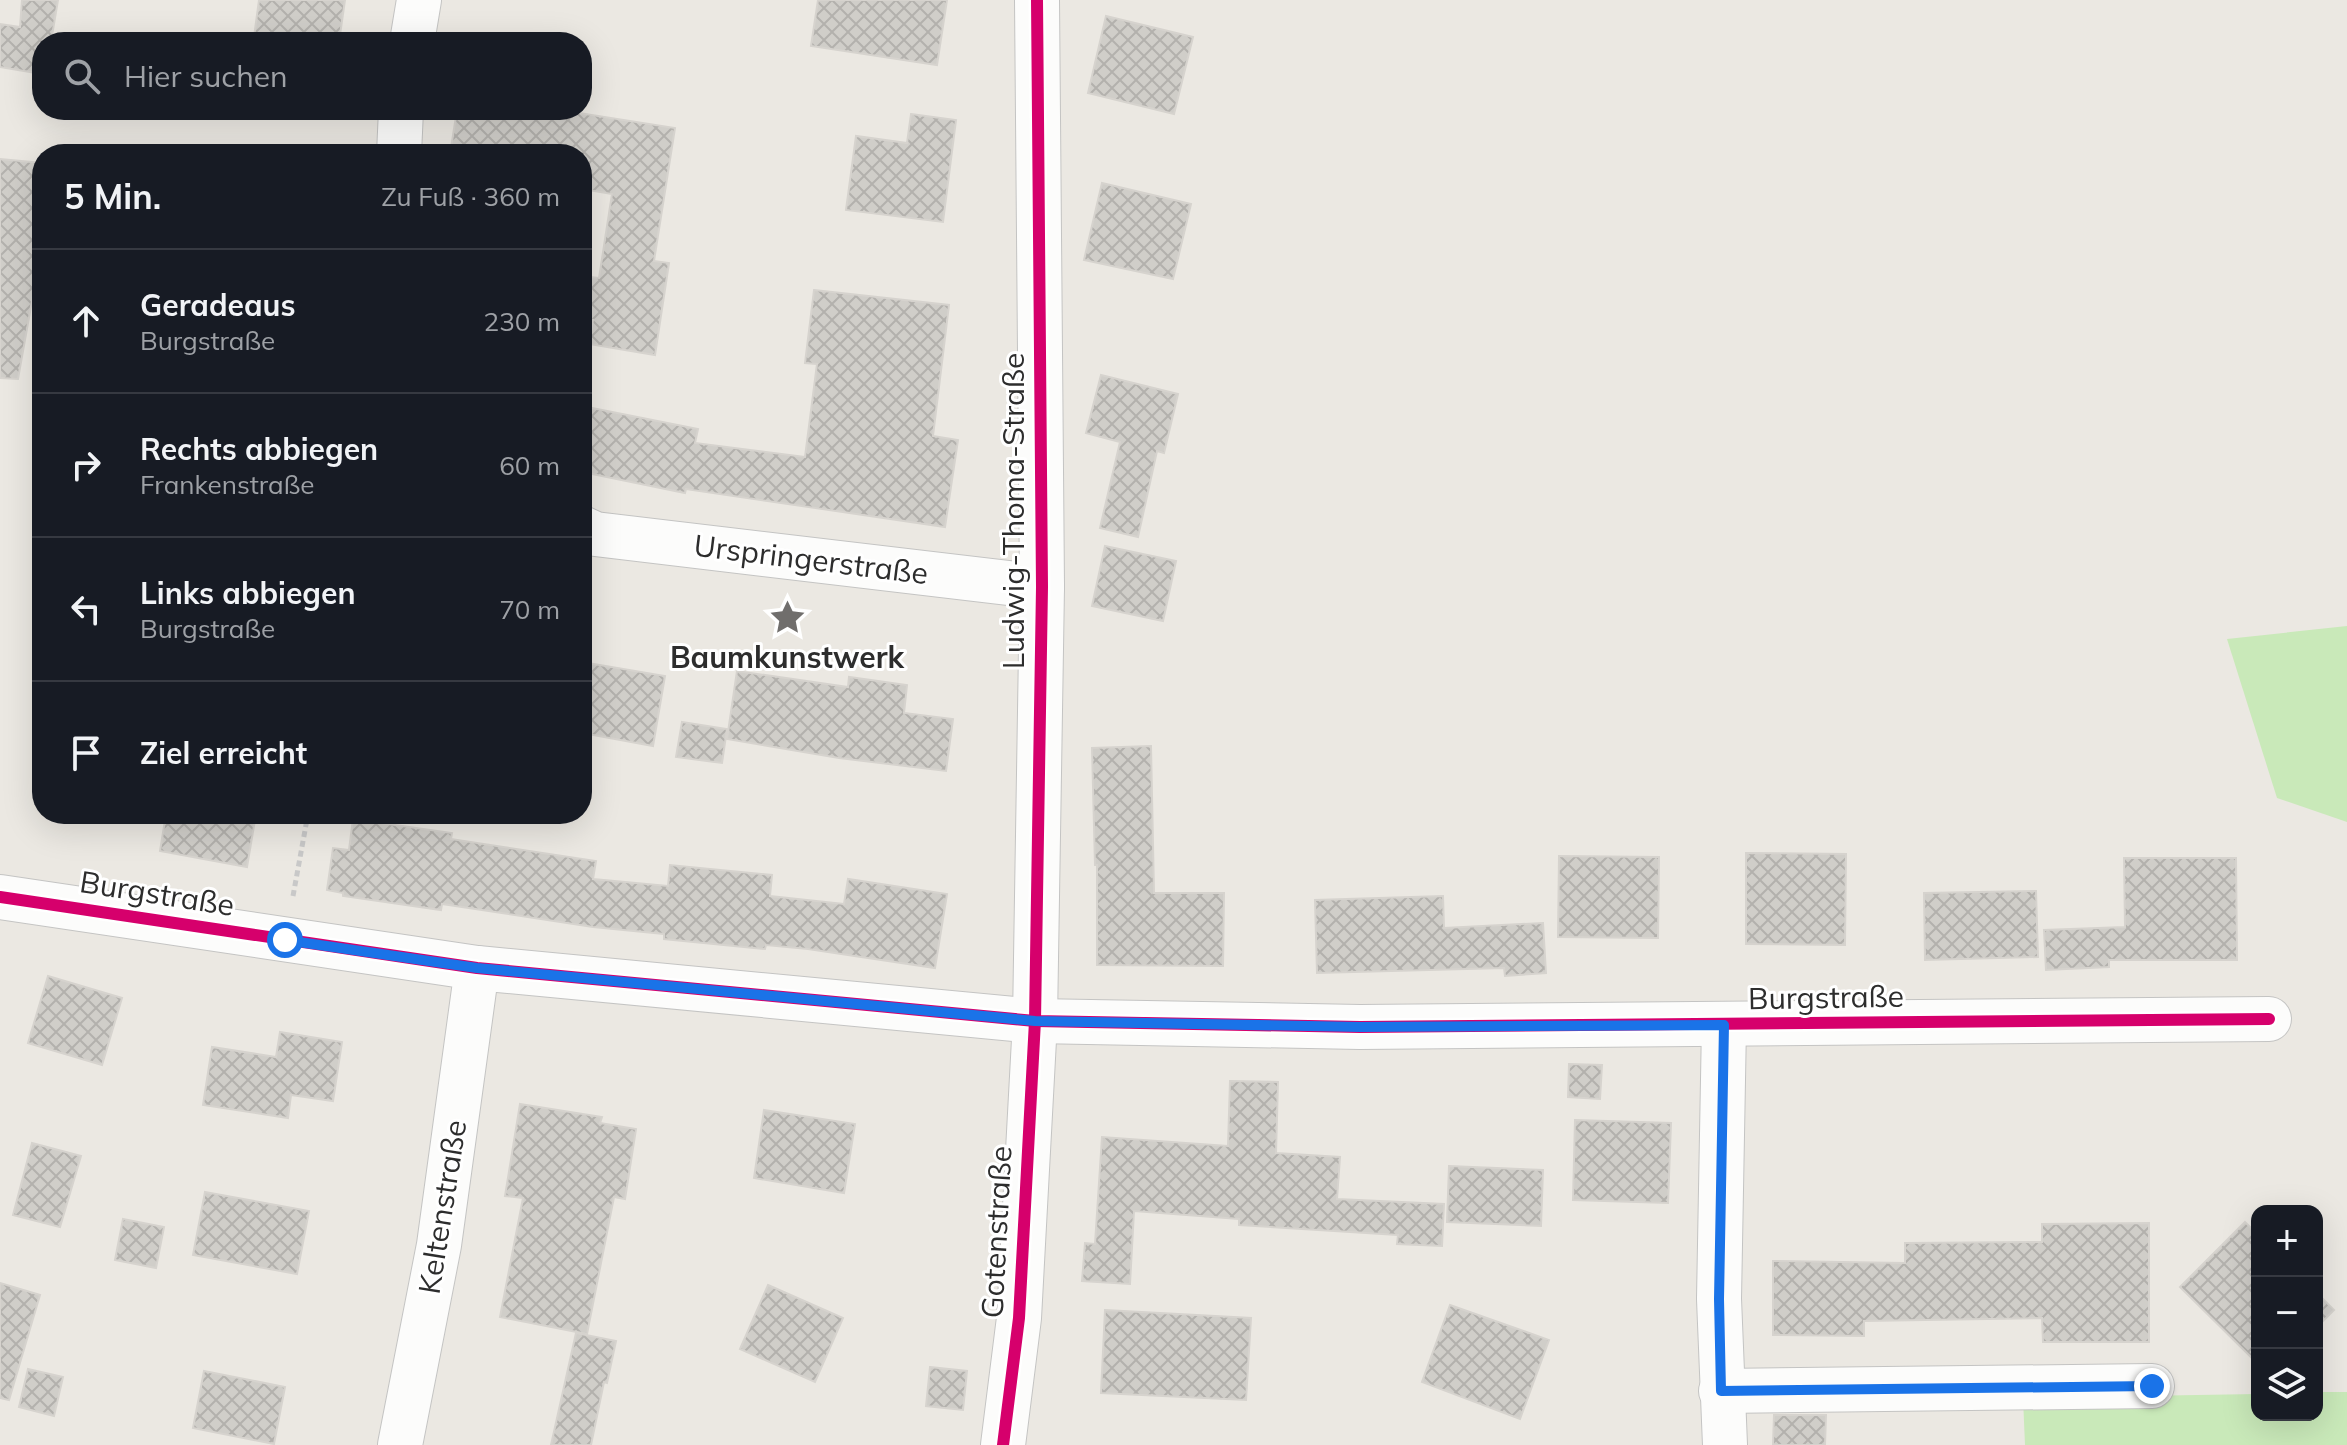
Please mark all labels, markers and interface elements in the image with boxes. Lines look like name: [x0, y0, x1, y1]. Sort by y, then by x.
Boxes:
search box: [32, 32, 592, 120]
icon: search: [60, 54, 104, 98]
text: Hier suchen: [124, 57, 288, 95]
text: 5 Min.: [64, 175, 161, 218]
text: Zu Fuß · 360 m: [381, 180, 560, 213]
text: Geradeaus: [140, 286, 295, 324]
icon: ahead: [64, 299, 108, 343]
text: 230 m: [484, 305, 560, 338]
text: Burgstraße: [140, 324, 275, 357]
street label: Ludwig-Thoma-Straße: [994, 353, 1032, 669]
text: Rechts abbiegen: [140, 430, 378, 468]
icon: right: [64, 443, 108, 487]
text: 60 m: [499, 449, 560, 482]
text: Frankenstraße: [140, 468, 314, 501]
street label: Urspringerstraße: [692, 526, 930, 592]
text: Links abbiegen: [140, 574, 356, 612]
icon: left: [64, 587, 108, 631]
text: 70 m: [499, 593, 560, 626]
place icon: Baumkunstwerk: [768, 598, 806, 636]
text: Burgstraße: [140, 612, 275, 645]
place label: Baumkunstwerk: [670, 638, 906, 676]
icon: arrive: [64, 731, 108, 775]
text: Ziel erreicht: [140, 734, 307, 772]
street label: Burgstraße: [77, 862, 237, 924]
route start: [267, 922, 303, 958]
street label: Burgstraße: [1748, 977, 1904, 1017]
street label: Keltenstraße: [410, 1117, 475, 1297]
street label: Gotenstraße: [973, 1145, 1019, 1319]
map controls: [2251, 1205, 2323, 1421]
button: +: [2251, 1205, 2323, 1277]
button: −: [2251, 1277, 2323, 1349]
button: layers: [2251, 1349, 2323, 1421]
route end: [2134, 1368, 2170, 1404]

